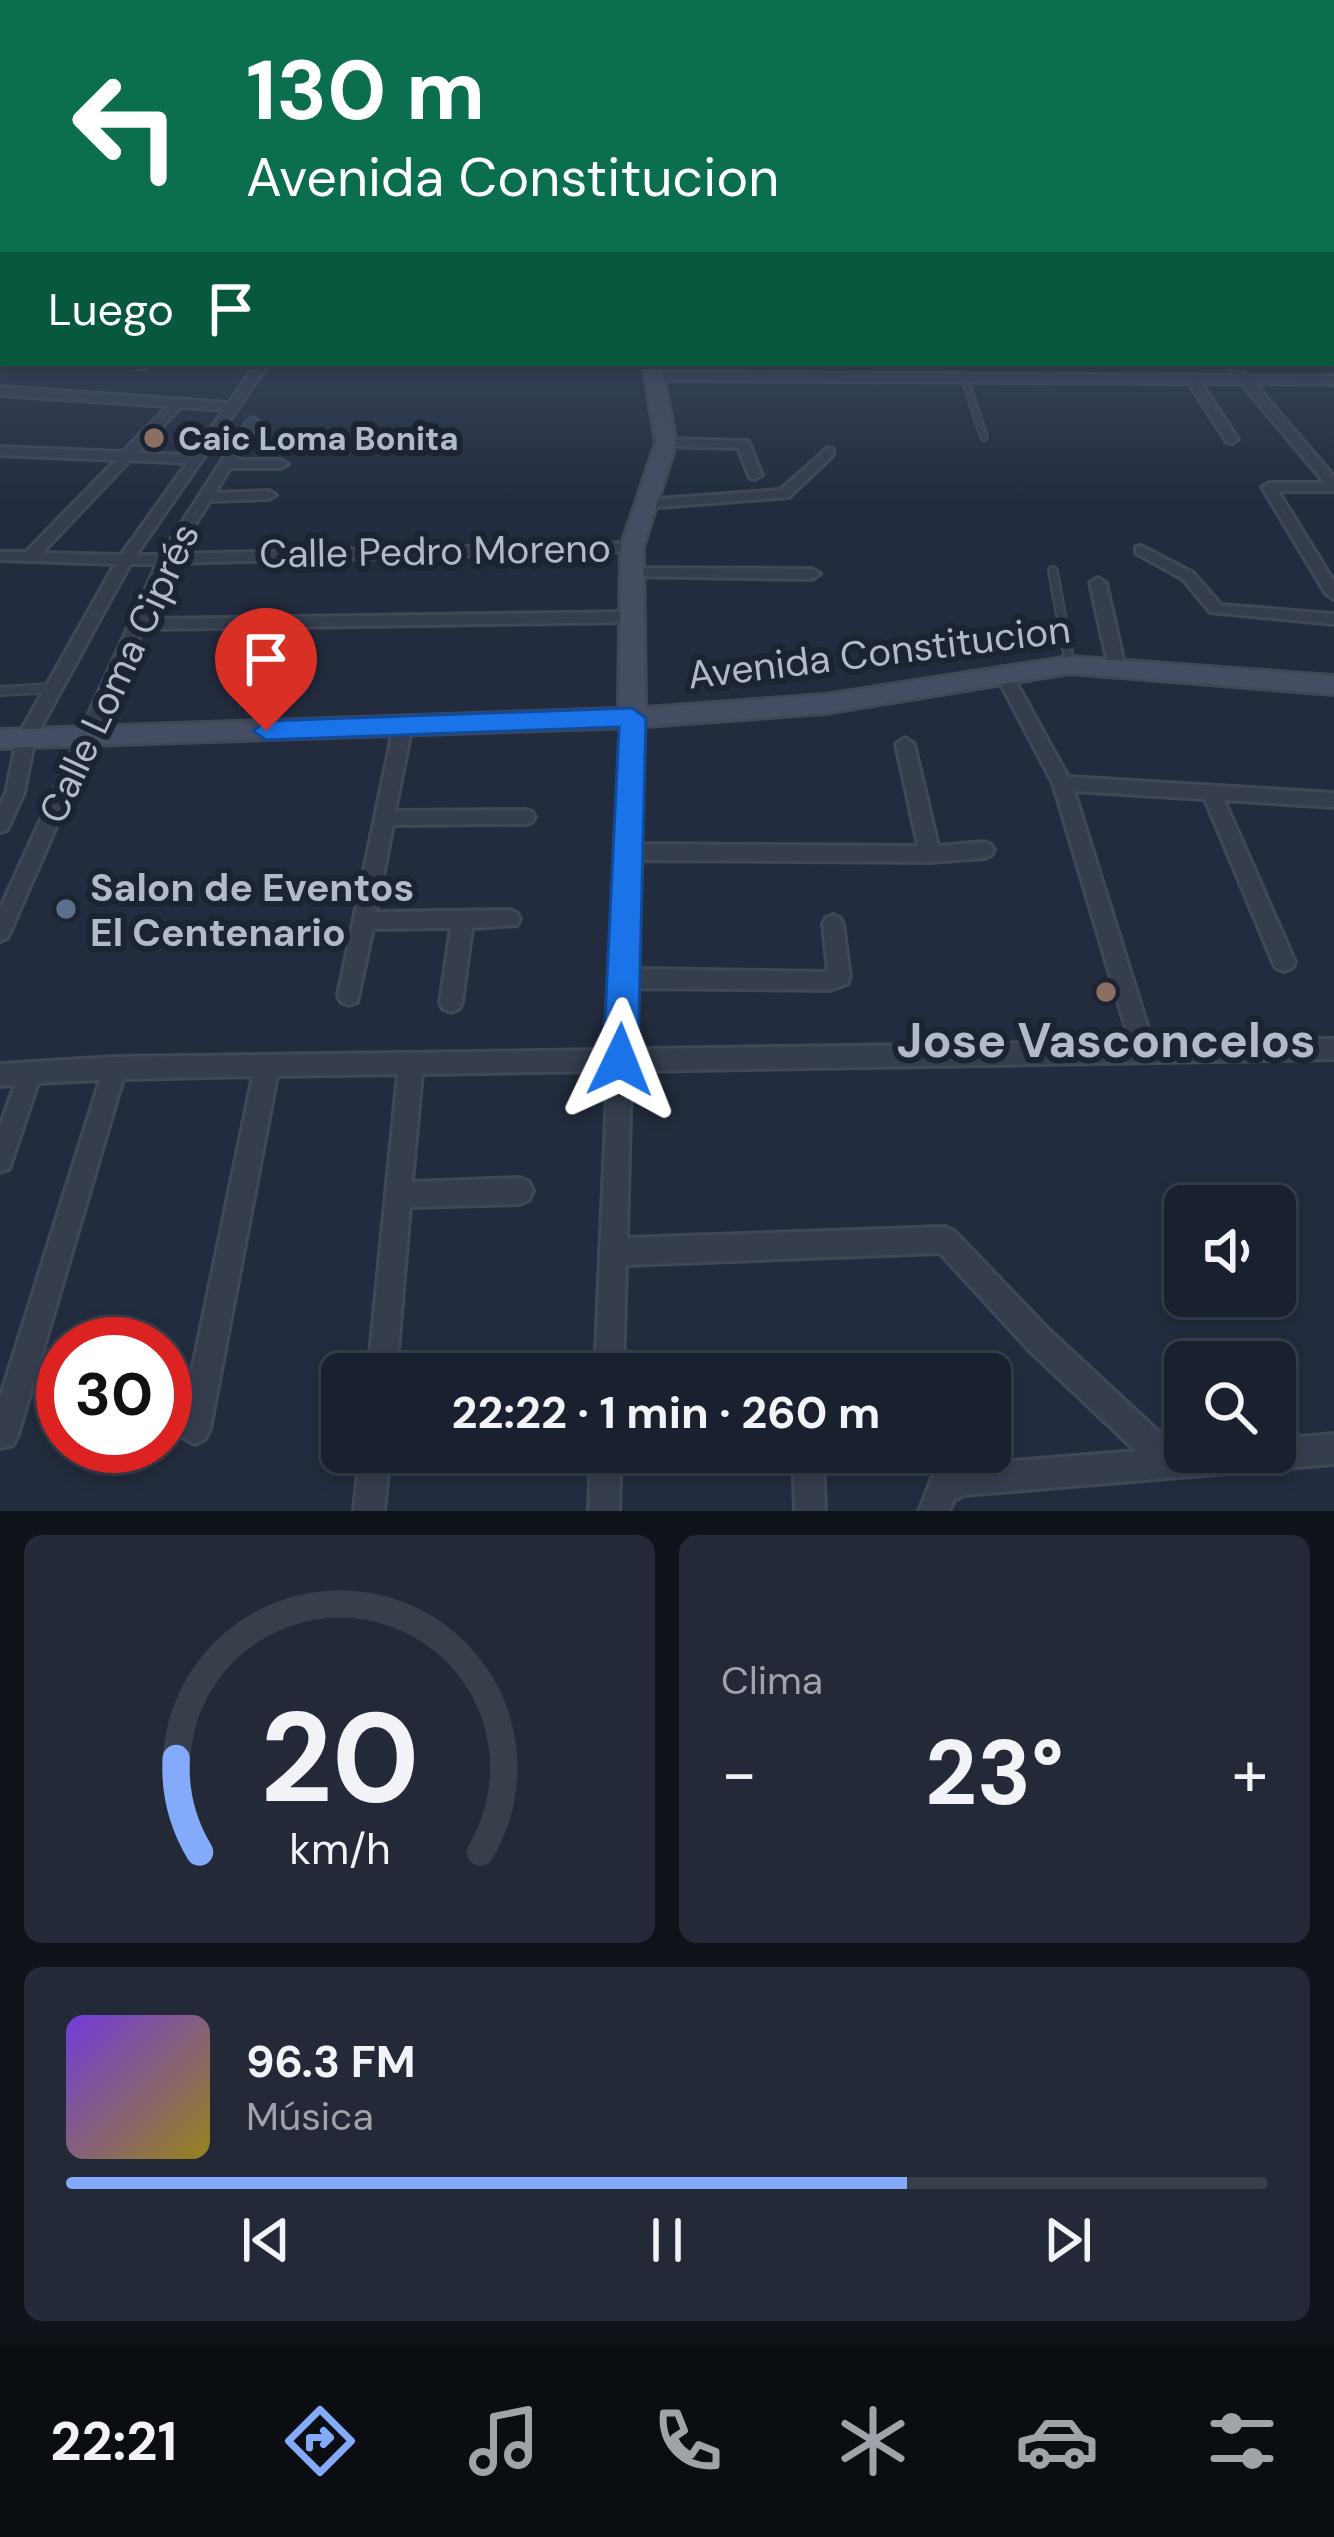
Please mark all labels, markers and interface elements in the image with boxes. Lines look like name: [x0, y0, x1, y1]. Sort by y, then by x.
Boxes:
text: 130 m: [246, 36, 485, 145]
icon: left: [48, 48, 204, 204]
text: Avenida Constitucion: [246, 142, 779, 213]
icon: arrive: [198, 276, 264, 342]
text: Luego: [48, 280, 174, 339]
place label: Caic Loma Bonita: [178, 417, 459, 460]
marker: Caic Loma Bonita: [141, 425, 167, 451]
street label: Calle Loma Ciprés: [27, 515, 211, 831]
street label: Calle Pedro Moreno: [259, 522, 611, 580]
street label: Avenida Constitucion: [685, 603, 1073, 701]
pin: [215, 608, 317, 731]
icon: arrive: [233, 626, 299, 692]
place label: Salon de Eventos El Centenario: [90, 862, 414, 958]
marker: Salon de Eventos El Centenario: [53, 896, 79, 922]
marker: Jose Vasconcelos: [1093, 979, 1119, 1005]
position arrow: [557, 997, 683, 1123]
place label: Jose Vasconcelos: [896, 1009, 1316, 1072]
map controls: [1164, 1185, 1296, 1473]
button: sound: [1164, 1185, 1296, 1317]
speed limit sign: 30: [36, 1317, 192, 1473]
button: search: [1164, 1341, 1296, 1473]
text: 22:22 · 1 min · 260 m: [452, 1383, 880, 1442]
text: Clima: [721, 1655, 823, 1706]
text: 20: [260, 1677, 419, 1840]
text: 23°: [925, 1715, 1064, 1832]
text: −: [721, 1731, 757, 1816]
text: +: [1232, 1731, 1268, 1816]
text: km/h: [289, 1821, 390, 1877]
text: 96.3 FM: [246, 2032, 416, 2091]
text: Música: [246, 2091, 374, 2142]
icon: previous: [233, 2207, 299, 2273]
icon: pause: [634, 2207, 700, 2273]
icon: next: [1035, 2207, 1101, 2273]
icon: directions: [278, 2399, 362, 2483]
icon: music: [462, 2399, 546, 2483]
icon: phone: [646, 2399, 730, 2483]
icon: climate: [831, 2399, 915, 2483]
icon: car: [1015, 2399, 1099, 2483]
icon: filters: [1200, 2399, 1284, 2483]
text: 22:21: [50, 2406, 177, 2477]

